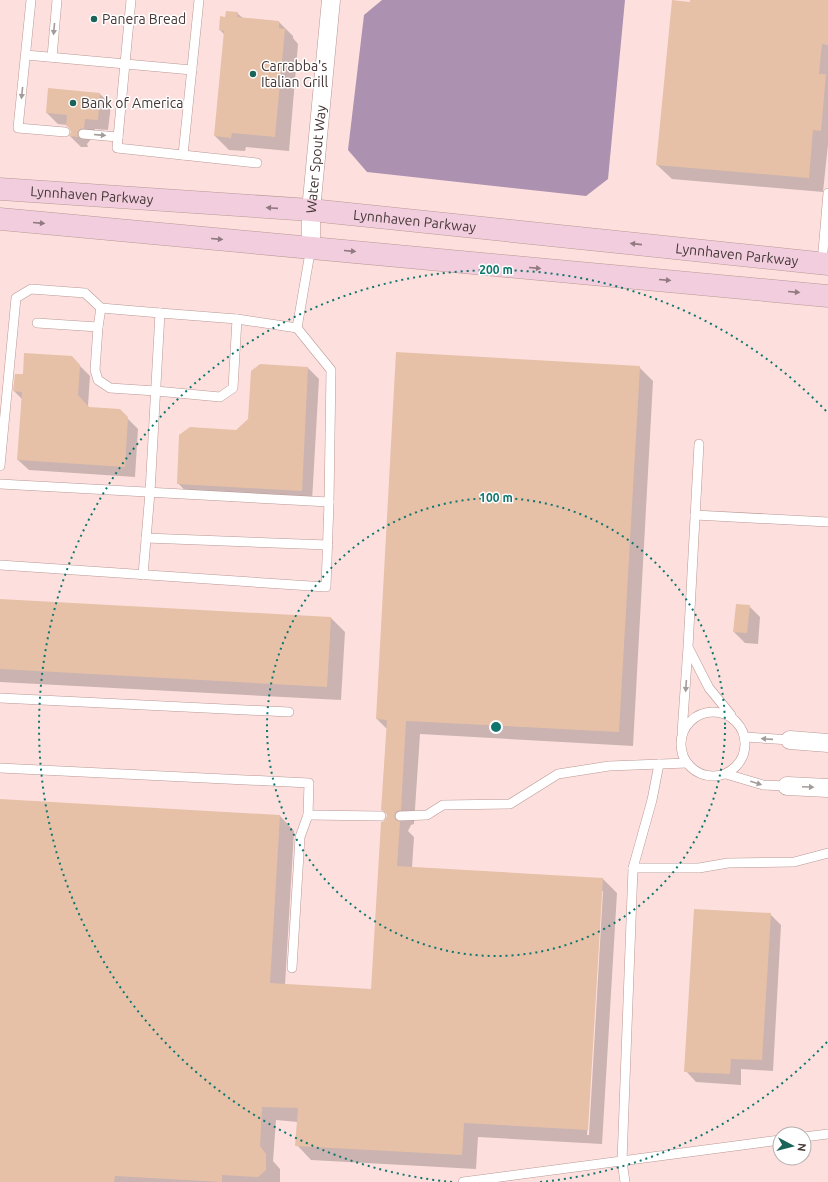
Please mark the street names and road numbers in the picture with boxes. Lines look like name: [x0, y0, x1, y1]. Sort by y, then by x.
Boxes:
street label: Water Spout Way: [303, 104, 329, 214]
street label: Lynnhaven Parkway: [30, 183, 154, 207]
street label: Lynnhaven Parkway: [353, 206, 477, 235]
street label: Lynnhaven Parkway: [675, 240, 799, 269]

